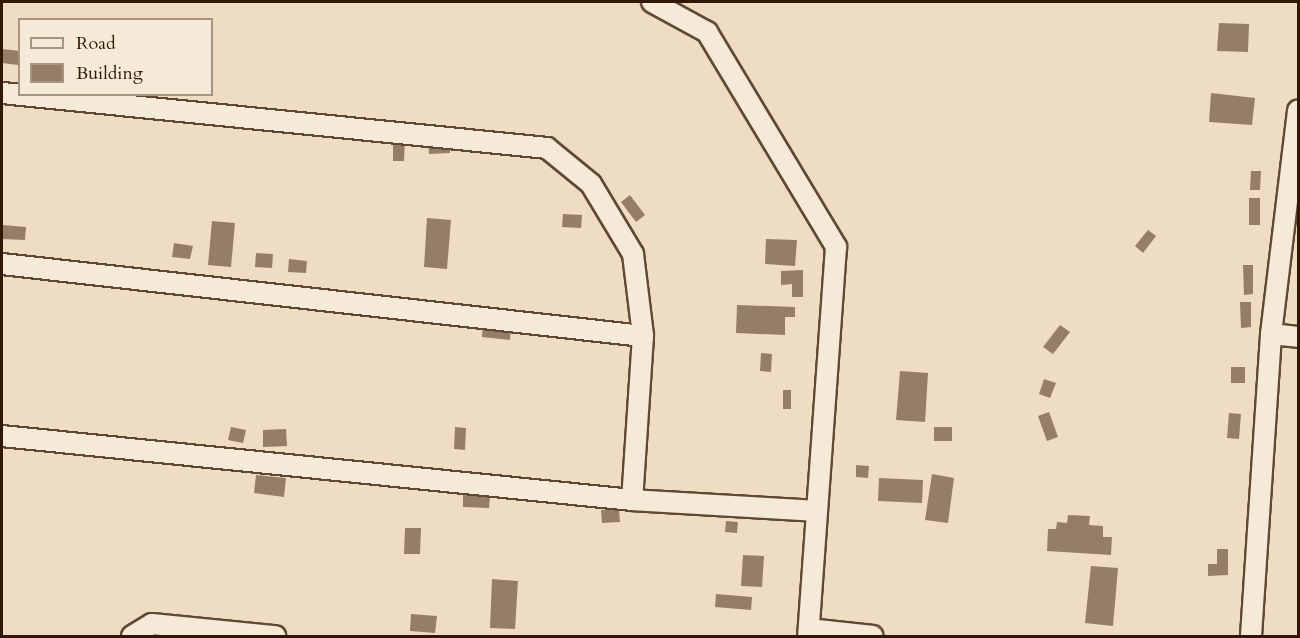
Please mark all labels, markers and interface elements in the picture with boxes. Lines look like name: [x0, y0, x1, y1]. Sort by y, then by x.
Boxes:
legend: [18, 18, 213, 96]
text: Road: [76, 31, 116, 56]
text: Building: [76, 61, 143, 86]

